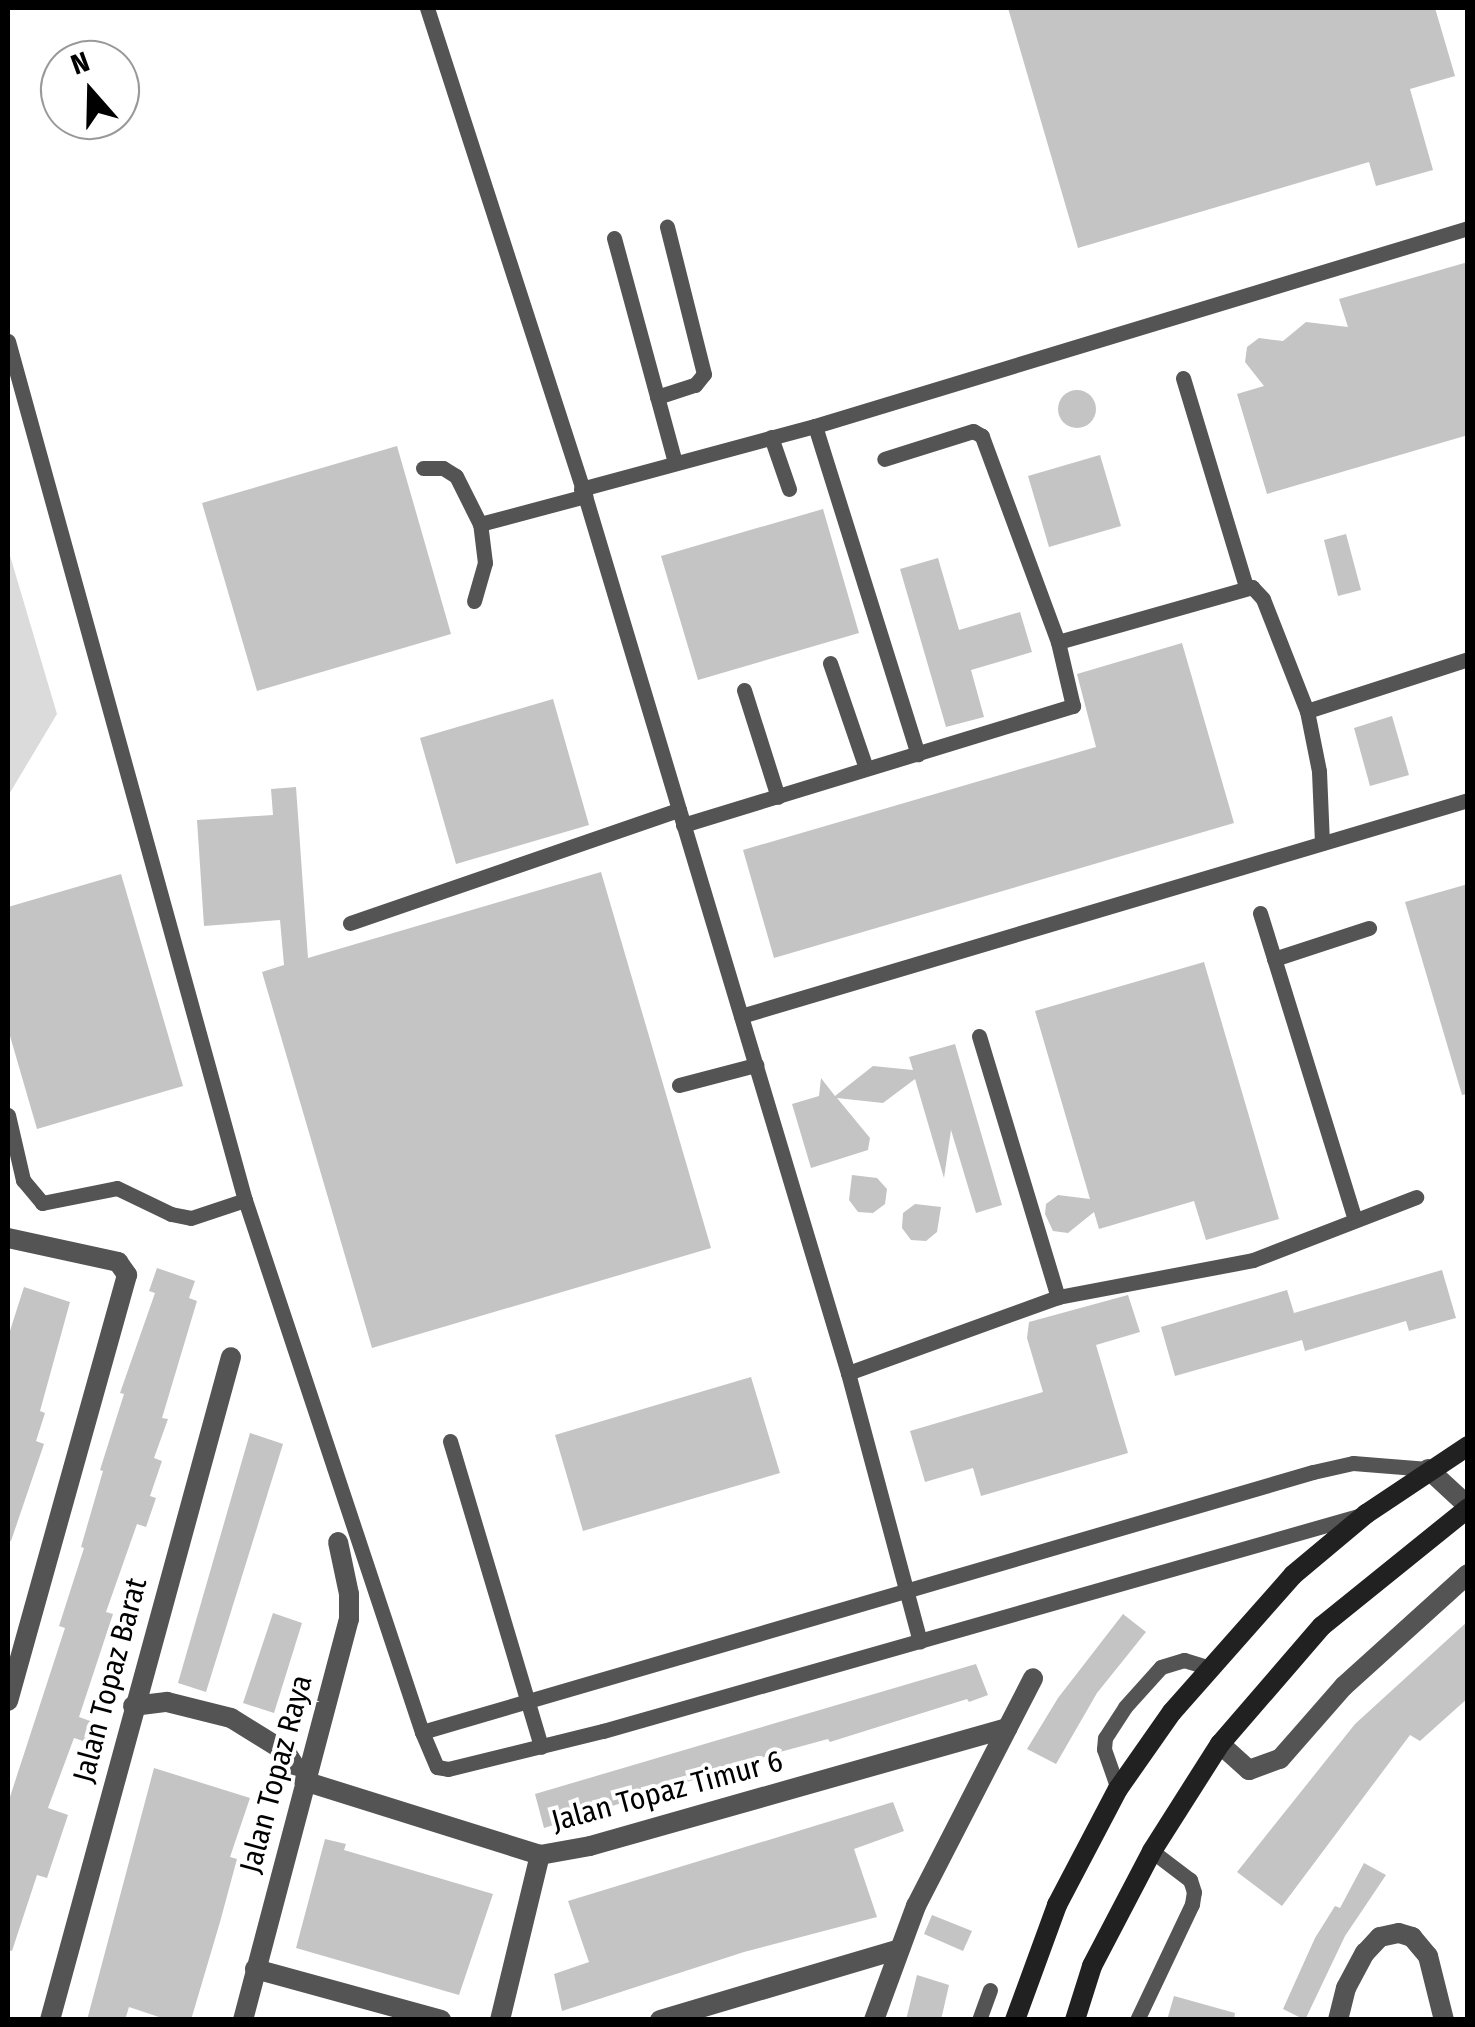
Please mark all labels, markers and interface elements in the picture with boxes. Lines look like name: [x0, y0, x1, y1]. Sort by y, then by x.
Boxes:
north arrow: [40, 40, 140, 140]
text: N: [67, 45, 94, 82]
street label: Jalan Topaz Barat: [65, 1574, 155, 1786]
street label: Jalan Topaz Raya: [232, 1671, 320, 1877]
street label: Jalan Topaz Timur 6: [547, 1743, 787, 1839]

